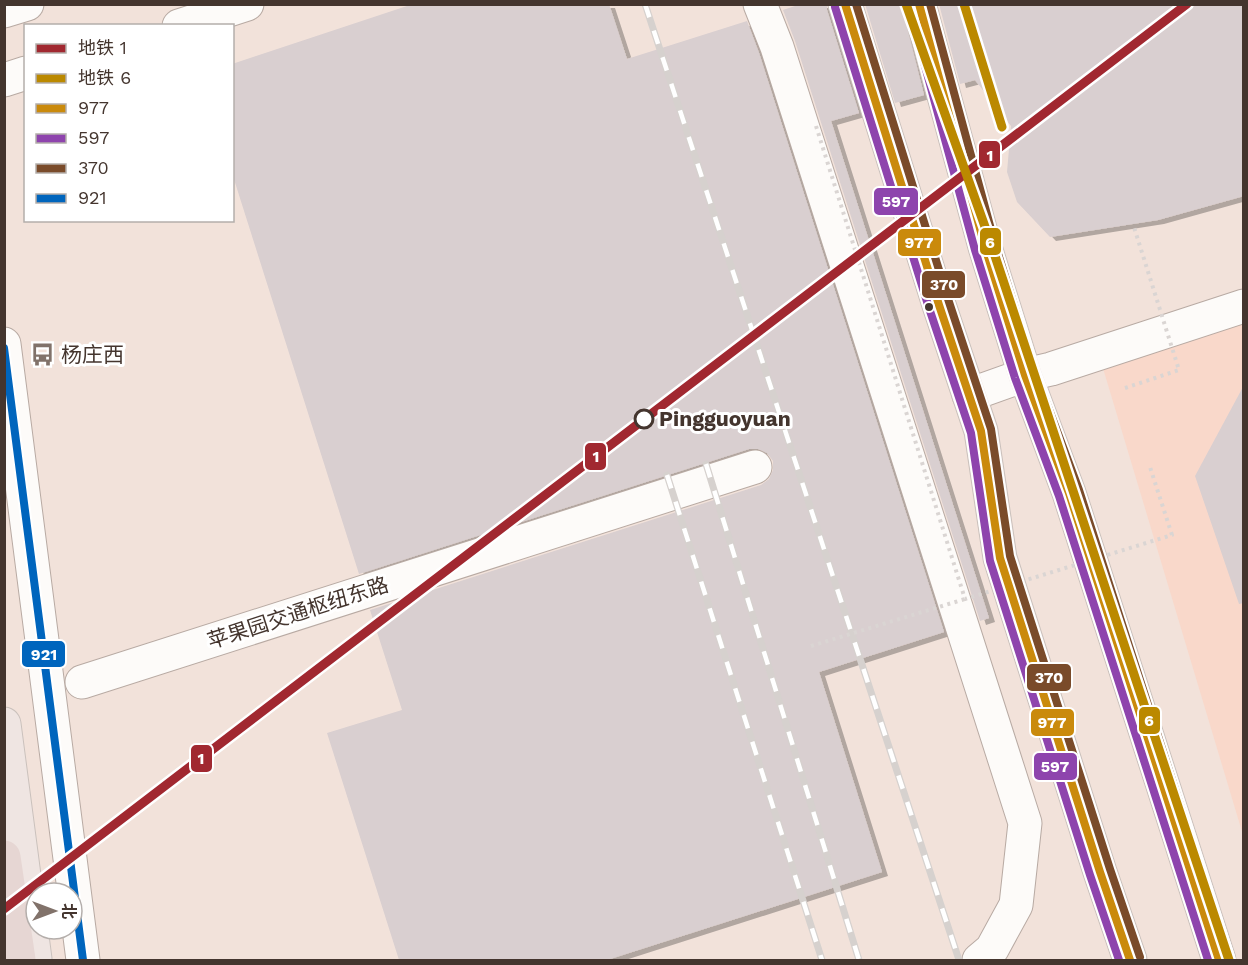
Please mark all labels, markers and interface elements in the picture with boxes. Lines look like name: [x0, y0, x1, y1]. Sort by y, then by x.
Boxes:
legend: [24, 24, 234, 222]
text: 地铁 1: [78, 37, 127, 58]
text: 地铁 6: [78, 67, 131, 88]
text: 977: [78, 97, 109, 118]
text: 597: [78, 127, 109, 148]
line badge: 1: [978, 140, 1001, 169]
text: 1: [987, 146, 993, 165]
text: 370: [78, 157, 109, 178]
text: 921: [78, 187, 107, 208]
line badge: 597: [873, 187, 919, 216]
text: 597: [882, 192, 911, 211]
line badge: 6: [979, 227, 1002, 256]
line badge: 977: [897, 228, 942, 257]
text: 977: [905, 233, 934, 252]
text: 6: [985, 233, 995, 252]
line badge: 370: [921, 270, 966, 299]
text: 370: [930, 275, 958, 294]
unlabelled marker: [923, 301, 935, 313]
bus stop icon: 杨庄西: [30, 342, 56, 368]
place label: 杨庄西: [61, 342, 124, 367]
place label: Pingguoyuan: [659, 406, 791, 431]
marker: Pingguoyuan: [634, 409, 654, 429]
line badge: 1: [584, 442, 607, 471]
text: 1: [593, 447, 599, 466]
street label: 苹果园交通枢纽东路: [204, 571, 392, 654]
line badge: 921: [21, 640, 66, 668]
text: 921: [31, 645, 57, 664]
line badge: 370: [1026, 663, 1072, 692]
text: 370: [1035, 668, 1063, 687]
line badge: 6: [1138, 706, 1161, 735]
line badge: 977: [1030, 708, 1075, 737]
text: 6: [1144, 711, 1154, 730]
text: 977: [1038, 713, 1067, 732]
line badge: 1: [190, 744, 213, 773]
text: 1: [198, 749, 204, 768]
line badge: 597: [1033, 752, 1078, 781]
text: 597: [1041, 757, 1070, 776]
north arrow: [24, 881, 84, 941]
text: 北: [59, 903, 78, 919]

